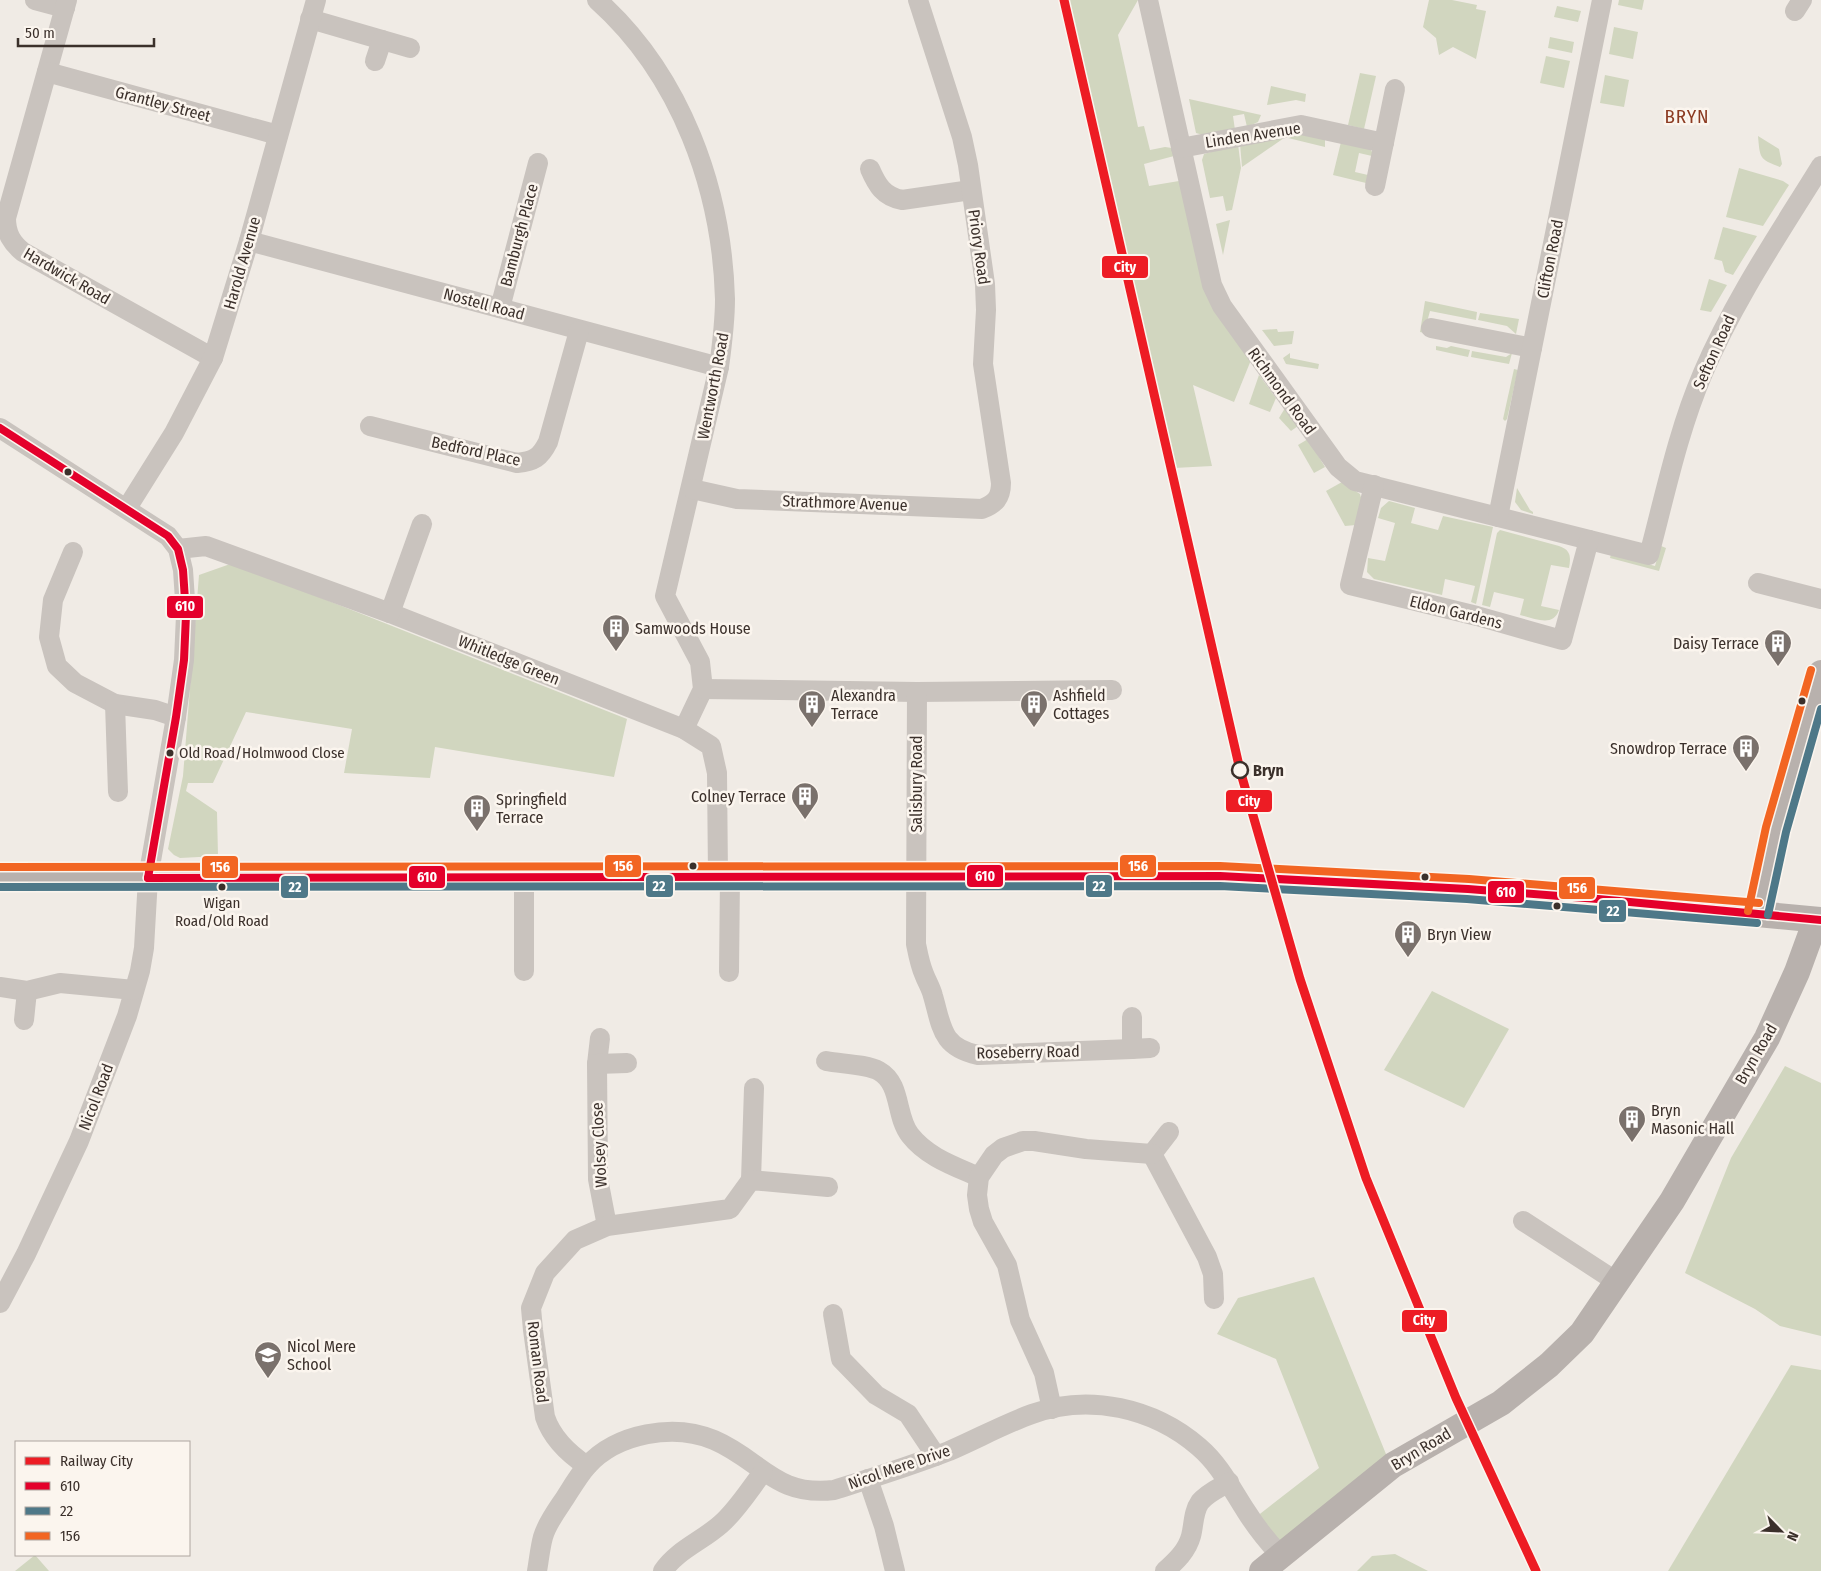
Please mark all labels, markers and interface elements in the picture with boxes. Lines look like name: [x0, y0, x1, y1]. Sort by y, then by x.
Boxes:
scale bar: [18, 15, 154, 47]
text: 50 m: [25, 24, 55, 42]
street label: Grantley Street: [113, 82, 213, 126]
district label: BRYN: [1664, 105, 1710, 128]
street label: Linden Avenue: [1204, 118, 1302, 152]
street label: Bamburgh Place: [496, 182, 542, 288]
street label: Priory Road: [964, 208, 994, 286]
street label: Harold Avenue: [220, 214, 264, 312]
street label: Clifton Road: [1533, 218, 1567, 300]
street label: Hardwick Road: [20, 244, 114, 308]
line badge: City: [1101, 255, 1149, 279]
text: City: [1114, 259, 1137, 276]
street label: Nostell Road: [441, 284, 527, 324]
street label: Sefton Road: [1689, 312, 1739, 392]
street label: Wentworth Road: [693, 331, 733, 441]
street label: Richmond Road: [1244, 344, 1320, 438]
street label: Bedford Place: [430, 432, 522, 470]
unlabelled marker: [63, 467, 73, 477]
street label: Strathmore Avenue: [782, 491, 908, 515]
street label: Eldon Gardens: [1408, 591, 1504, 633]
line badge: 610: [166, 595, 204, 619]
text: 610: [175, 598, 195, 615]
building icon: Samwoods House: [601, 613, 631, 652]
place label: Samwoods House: [635, 619, 751, 638]
building icon: Daisy Terrace: [1763, 628, 1793, 667]
street label: Whitledge Green: [456, 631, 562, 689]
place label: Daisy Terrace: [1673, 634, 1759, 653]
place label: Alexandra Terrace: [831, 686, 896, 723]
place label: Ashfield Cottages: [1053, 686, 1109, 723]
building icon: Alexandra Terrace: [797, 689, 827, 728]
building icon: Ashfield Cottages: [1019, 689, 1049, 728]
unlabelled marker: [1797, 696, 1807, 706]
building icon: Snowdrop Terrace: [1731, 733, 1761, 772]
street label: Salisbury Road: [907, 735, 926, 833]
place label: Snowdrop Terrace: [1610, 739, 1727, 758]
place label: Old Road/Holmwood Close: [179, 744, 345, 762]
marker: Old Road/Holmwood Close: [165, 748, 175, 758]
marker: Bryn: [1231, 761, 1249, 779]
place label: Bryn: [1253, 761, 1284, 780]
building icon: Colney Terrace: [790, 781, 820, 820]
place label: Colney Terrace: [691, 787, 786, 806]
line badge: City: [1225, 789, 1273, 813]
place label: Springfield Terrace: [496, 790, 567, 827]
building icon: Springfield Terrace: [462, 793, 492, 832]
text: City: [1238, 793, 1261, 810]
line badge: 156: [604, 854, 642, 878]
line badge: 156: [1119, 854, 1157, 878]
line badge: 156: [201, 855, 239, 879]
text: 156: [613, 858, 633, 875]
text: 156: [1128, 858, 1148, 875]
text: 156: [210, 859, 230, 876]
unlabelled marker: [688, 861, 698, 871]
line badge: 610: [966, 864, 1004, 888]
line badge: 610: [408, 865, 446, 889]
text: 610: [975, 868, 995, 885]
text: 610: [417, 869, 437, 886]
unlabelled marker: [1420, 872, 1430, 882]
line badge: 22: [645, 874, 674, 898]
line badge: 22: [1085, 874, 1113, 898]
line badge: 22: [280, 875, 309, 899]
line badge: 156: [1558, 876, 1596, 900]
text: 22: [652, 878, 666, 895]
text: 22: [1092, 878, 1106, 895]
text: 22: [288, 879, 302, 896]
line badge: 610: [1487, 880, 1525, 904]
text: 156: [1567, 880, 1587, 897]
marker: Wigan Road/Old Road: [217, 882, 227, 892]
text: 610: [1496, 884, 1516, 901]
place label: Wigan Road/Old Road: [175, 894, 269, 930]
line badge: 22: [1598, 899, 1627, 923]
unlabelled marker: [1552, 901, 1562, 911]
text: 22: [1606, 903, 1620, 920]
building icon: Bryn View: [1393, 919, 1423, 958]
place label: Bryn View: [1427, 925, 1492, 944]
street label: Bryn Road: [1731, 1020, 1781, 1088]
street label: Roseberry Road: [976, 1042, 1080, 1062]
street label: Nicol Road: [75, 1061, 117, 1133]
place label: Bryn Masonic Hall: [1651, 1101, 1734, 1138]
street label: Wolsey Close: [587, 1102, 611, 1188]
building icon: Bryn Masonic Hall: [1617, 1104, 1647, 1143]
line badge: City: [1401, 1309, 1448, 1333]
text: City: [1413, 1312, 1436, 1329]
street label: Roman Road: [524, 1320, 552, 1404]
place label: Nicol Mere School: [287, 1337, 356, 1374]
school or university icon: Nicol Mere School: [253, 1340, 283, 1379]
street label: Bryn Road: [1387, 1424, 1455, 1474]
legend: [15, 1441, 190, 1556]
street label: Nicol Mere Drive: [845, 1441, 953, 1493]
text: Railway City: [60, 1452, 133, 1470]
text: 610: [60, 1477, 80, 1495]
text: 22: [60, 1502, 74, 1520]
north arrow: [1756, 1506, 1806, 1556]
text: 156: [60, 1527, 80, 1545]
text: N: [1783, 1529, 1802, 1543]

